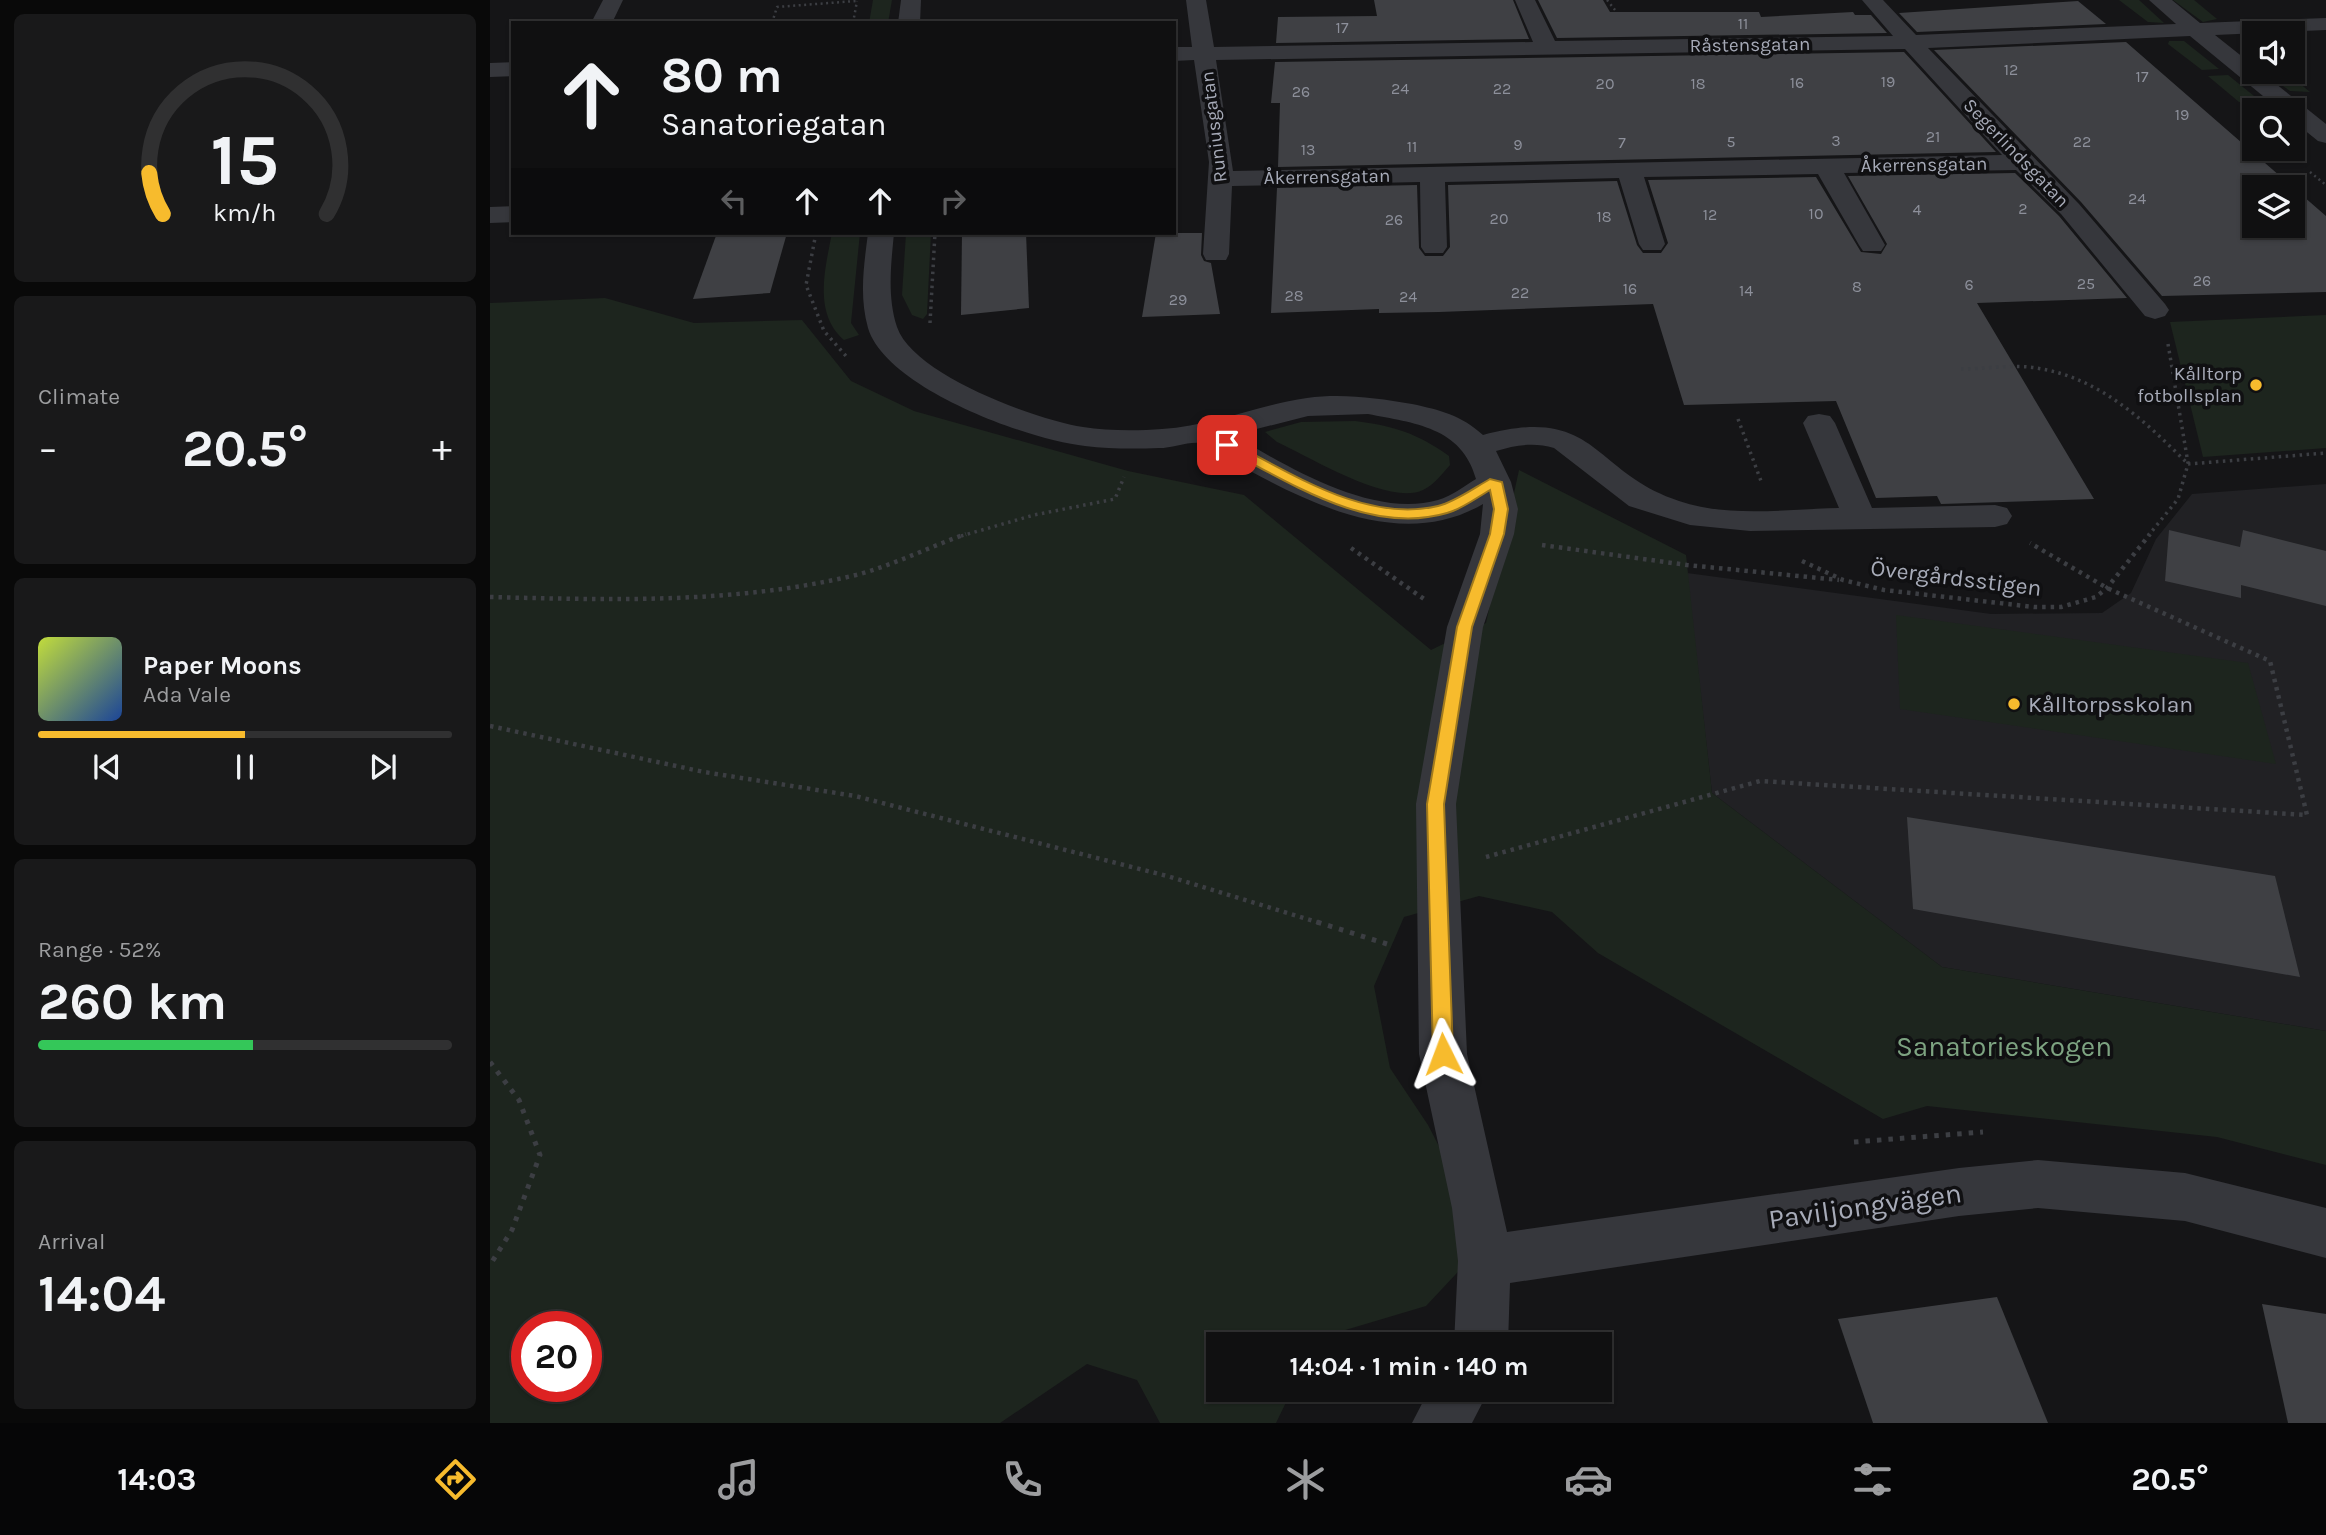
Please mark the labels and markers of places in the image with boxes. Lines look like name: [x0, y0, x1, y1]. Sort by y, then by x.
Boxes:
place label: Kålltorp fotbollsplan: [2137, 363, 2242, 407]
marker: Kålltorp fotbollsplan: [2248, 377, 2264, 393]
pin: [1197, 415, 1257, 475]
place label: Kålltorpsskolan: [2028, 691, 2193, 718]
marker: Kålltorpsskolan: [2006, 696, 2022, 712]

